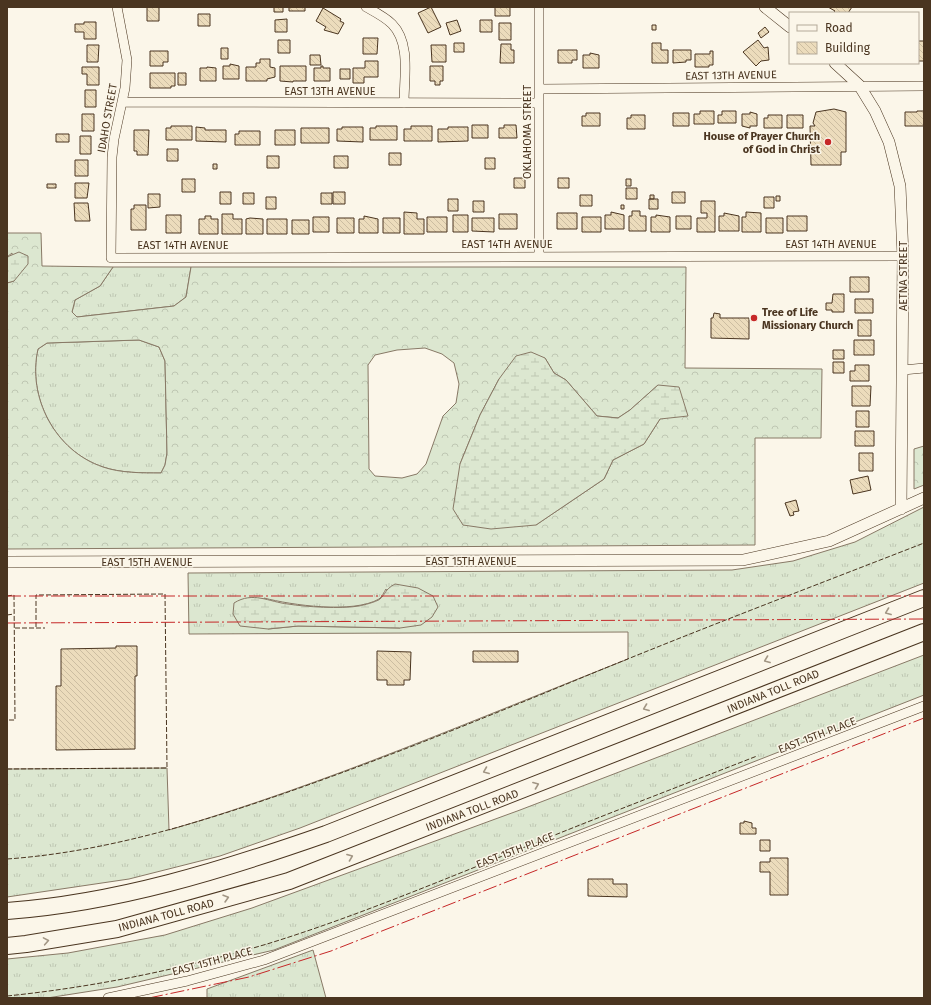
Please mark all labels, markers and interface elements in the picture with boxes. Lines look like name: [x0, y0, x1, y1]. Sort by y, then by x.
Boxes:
legend: [789, 12, 919, 64]
text: Road: [825, 21, 853, 35]
text: Building: [825, 41, 871, 55]
street label: EAST 13TH AVENUE: [685, 68, 777, 83]
street label: IDAHO STREET: [95, 82, 120, 154]
street label: EAST 13TH AVENUE: [284, 85, 376, 98]
street label: OKLAHOMA STREET: [521, 85, 534, 179]
place label: House of Prayer Church of God in Christ: [703, 130, 821, 156]
marker: House of Prayer Church of God in Christ: [823, 137, 833, 147]
street label: EAST 14TH AVENUE: [461, 238, 553, 251]
street label: EAST 14TH AVENUE: [785, 238, 877, 251]
street label: EAST 14TH AVENUE: [137, 239, 229, 252]
street label: AETNA STREET: [897, 241, 910, 311]
place label: Tree of Life Missionary Church: [762, 306, 853, 332]
marker: Tree of Life Missionary Church: [749, 313, 759, 323]
street label: EAST 15TH AVENUE: [425, 555, 517, 568]
street label: EAST 15TH AVENUE: [101, 556, 193, 569]
one-way arrow: [884, 608, 891, 616]
one-way arrow: [763, 656, 770, 664]
street label: INDIANA TOLL ROAD: [725, 667, 821, 716]
one-way arrow: [642, 703, 649, 711]
street label: EAST 15TH PLACE: [776, 715, 858, 756]
one-way arrow: [482, 766, 489, 774]
one-way arrow: [532, 781, 539, 789]
street label: INDIANA TOLL ROAD: [424, 787, 520, 834]
street label: EAST 15TH PLACE: [474, 830, 556, 871]
one-way arrow: [346, 854, 353, 862]
one-way arrow: [223, 894, 230, 903]
street label: INDIANA TOLL ROAD: [117, 896, 215, 934]
one-way arrow: [43, 937, 49, 946]
street label: EAST 15TH PLACE: [171, 944, 254, 978]

